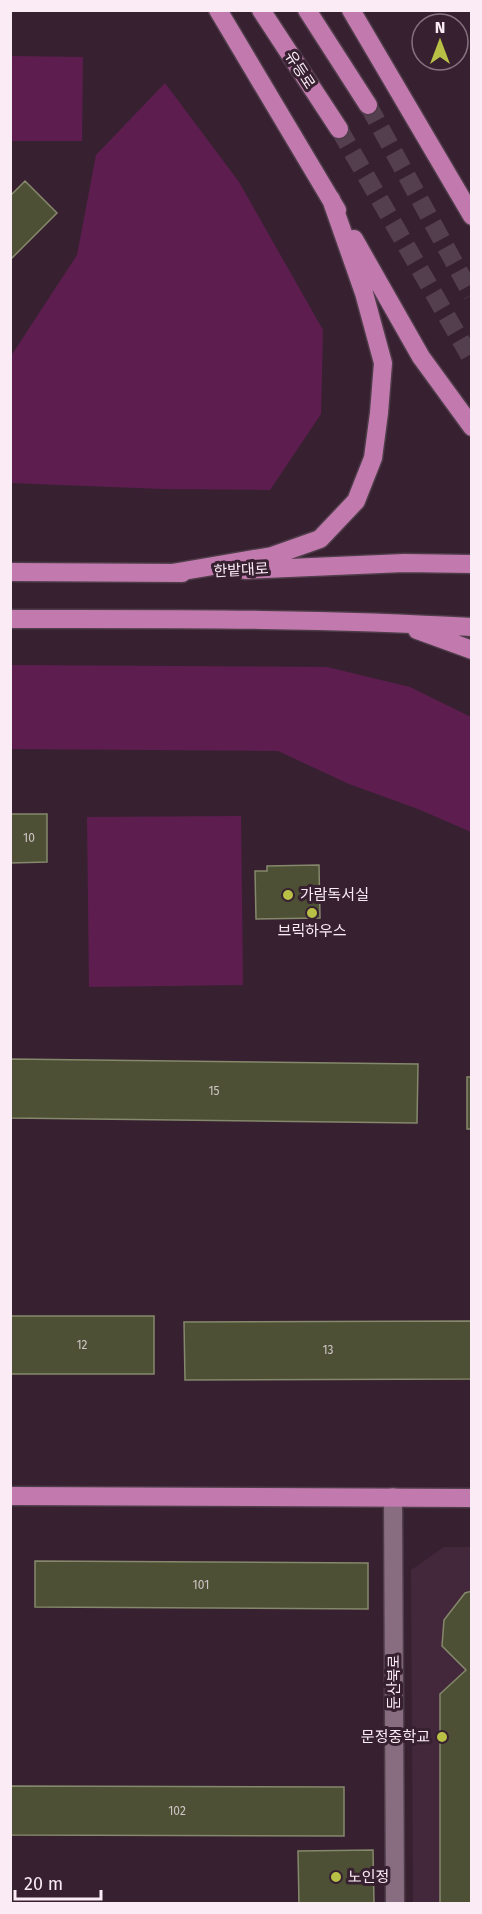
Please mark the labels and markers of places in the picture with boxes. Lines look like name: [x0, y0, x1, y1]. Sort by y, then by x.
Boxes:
place label: 가람독서실: [300, 886, 369, 904]
marker: 가람독서실: [281, 888, 295, 902]
marker: 브릭하우스: [305, 906, 319, 920]
place label: 브릭하우스: [277, 922, 347, 940]
place label: 문정중학교: [361, 1728, 430, 1746]
marker: 문정중학교: [435, 1730, 449, 1744]
place label: 노인정: [348, 1868, 389, 1886]
marker: 노인정: [329, 1870, 343, 1884]

